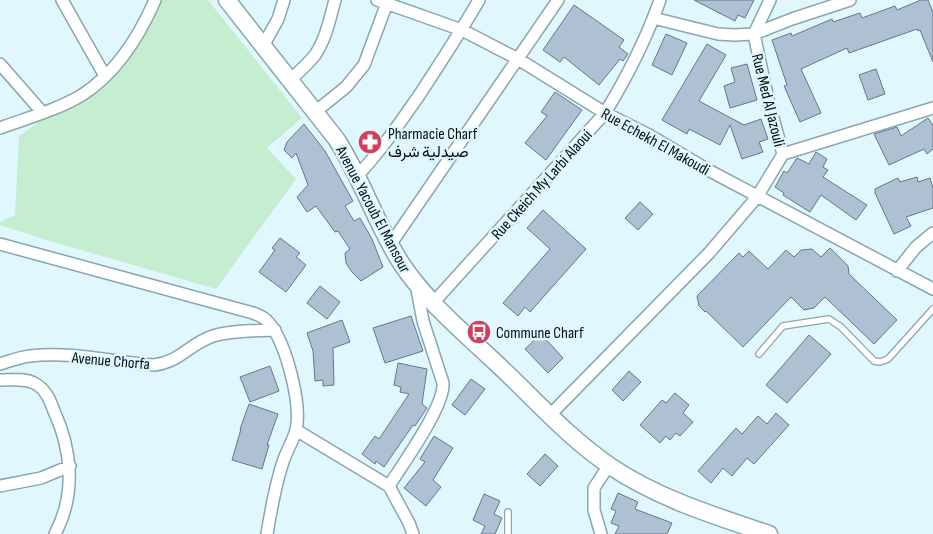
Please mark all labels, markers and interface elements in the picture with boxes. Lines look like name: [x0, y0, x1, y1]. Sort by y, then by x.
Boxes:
street label: Rue Med Al Jazouli: [747, 52, 788, 149]
street label: Rue Echekh El Makoudi: [598, 105, 713, 180]
place label: Pharmacie Charf صيدلية شرف: [388, 125, 478, 162]
street label: Rue Ckeich My Larbi Alaoui: [488, 126, 597, 244]
pharmacy icon: Pharmacie Charf صيدلية شرف: [357, 129, 383, 155]
street label: Avenue Yacoub El Mansour: [331, 142, 414, 277]
bus stop icon: Commune Charf: [466, 319, 492, 345]
place label: Commune Charf: [496, 324, 584, 343]
street label: Avenue Chorfa: [70, 349, 151, 374]

